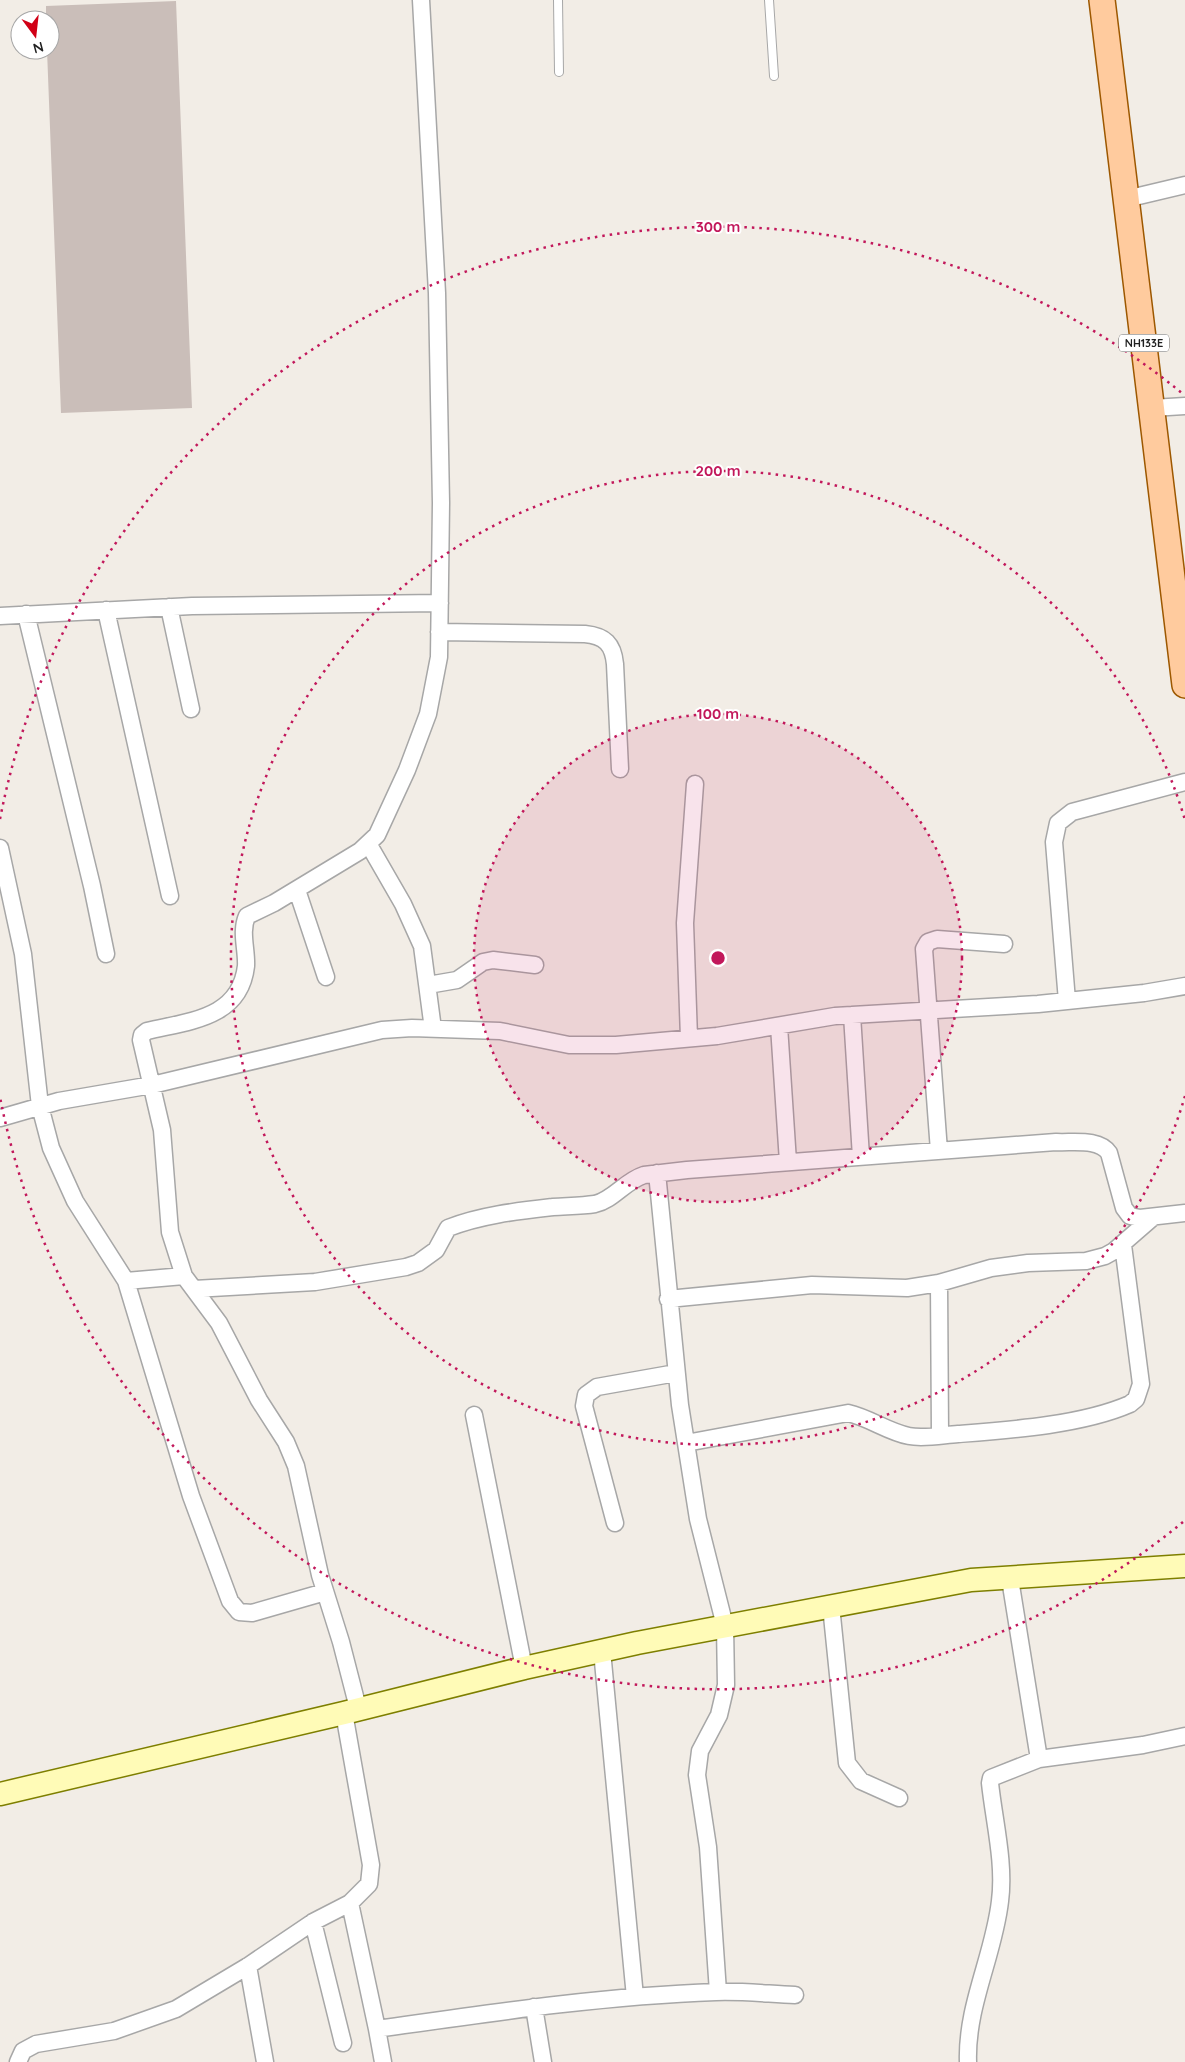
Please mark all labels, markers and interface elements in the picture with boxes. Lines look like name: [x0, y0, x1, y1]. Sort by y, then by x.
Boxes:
north arrow: [10, 10, 60, 60]
text: N: [31, 38, 46, 58]
text: 300 m: [696, 217, 740, 236]
road number: NH133E: [1119, 334, 1169, 352]
text: 200 m: [696, 461, 741, 480]
text: 100 m: [697, 704, 739, 723]
centre of rings: [709, 949, 727, 967]

